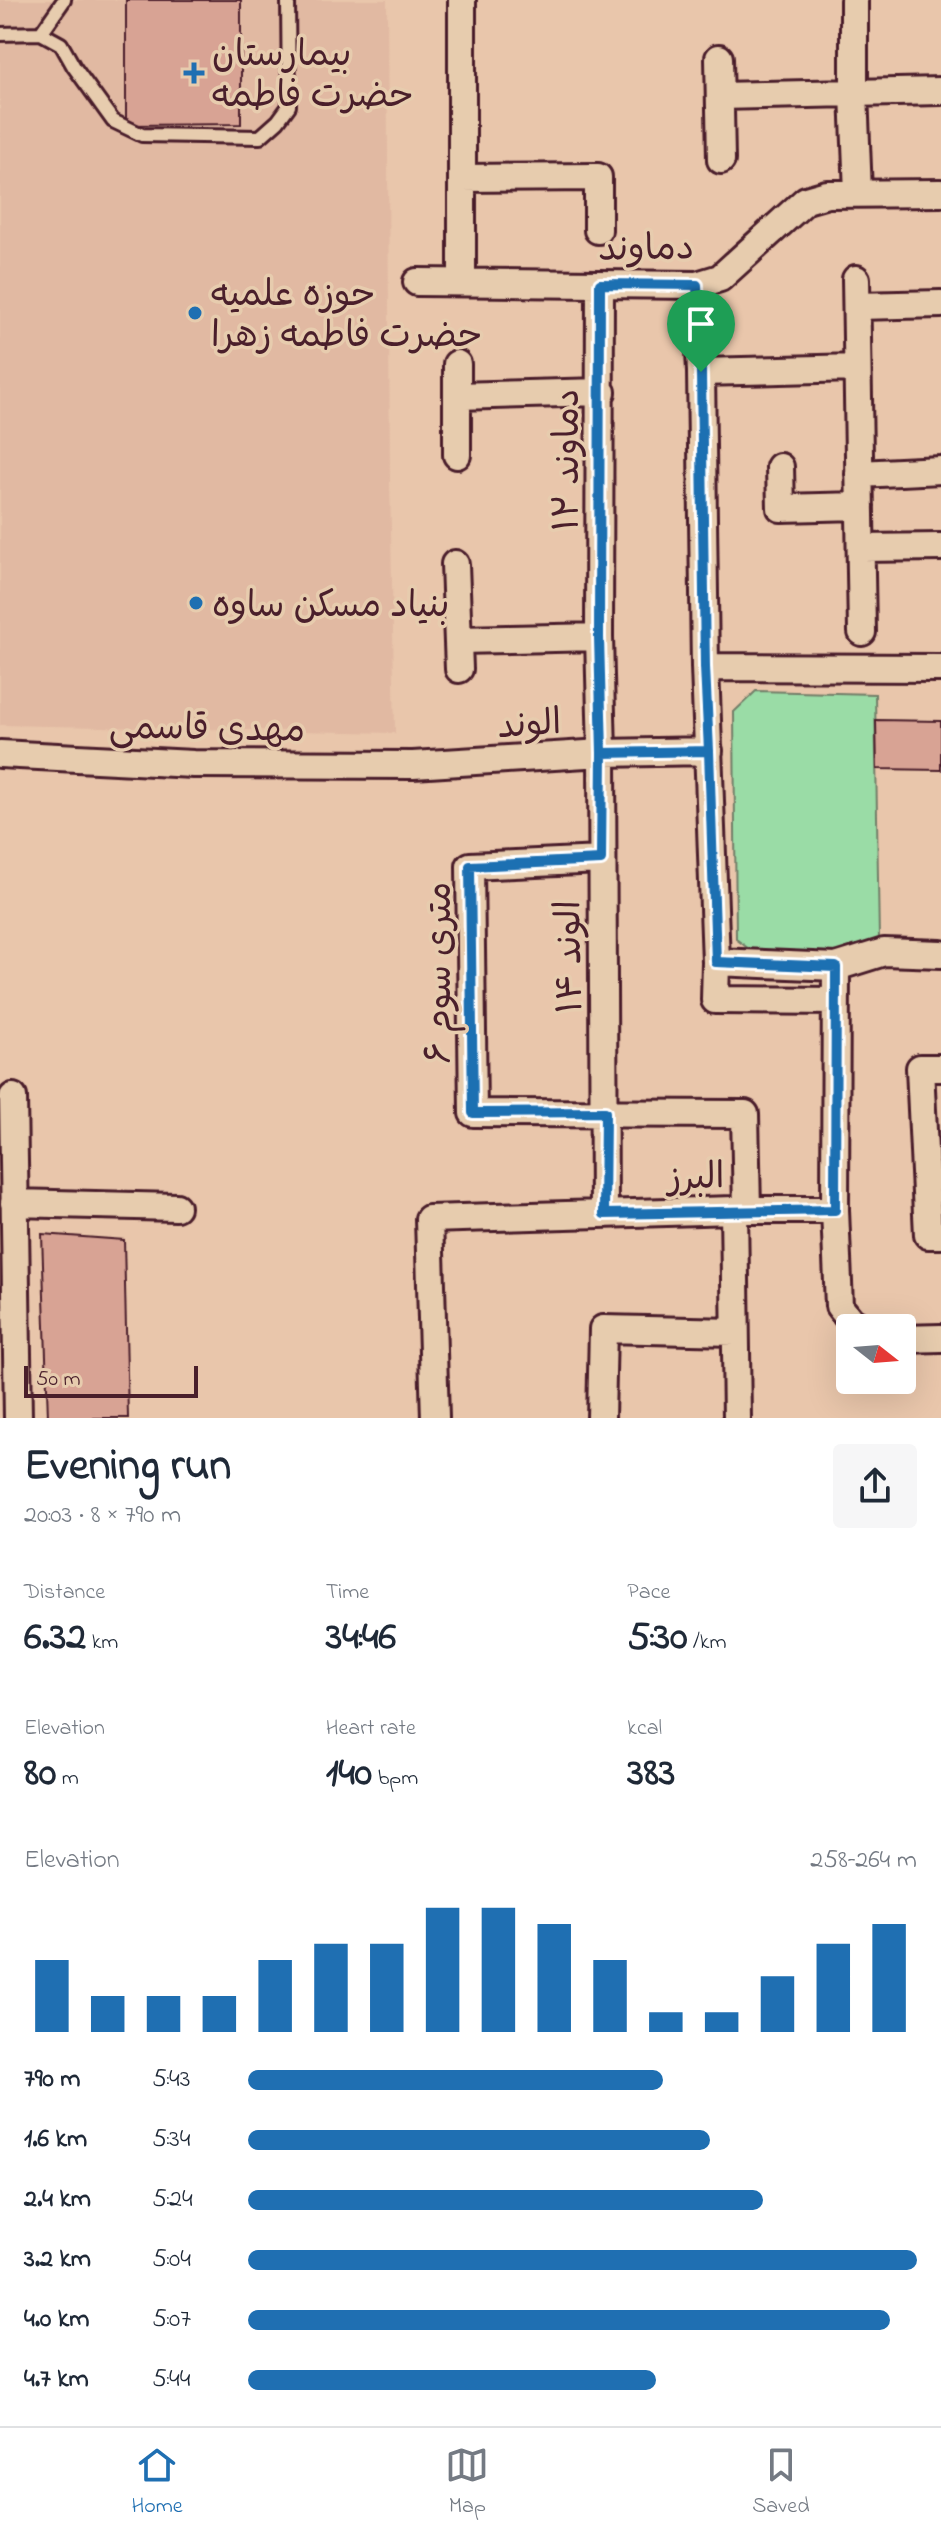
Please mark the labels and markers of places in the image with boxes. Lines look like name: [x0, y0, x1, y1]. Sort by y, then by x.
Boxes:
place label: بیمارستان حضرت فاطمه: [212, 30, 414, 124]
marker: بیمارستان حضرت فاطمه: [183, 62, 205, 84]
place label: حوزه علمیه حضرت فاطمه زهرا: [211, 270, 482, 364]
pin: [667, 290, 735, 372]
marker: حوزه علمیه حضرت فاطمه زهرا: [186, 304, 204, 322]
place label: بنیاد مسکن ساوه: [212, 581, 450, 634]
marker: بنیاد مسکن ساوه: [187, 594, 205, 612]

